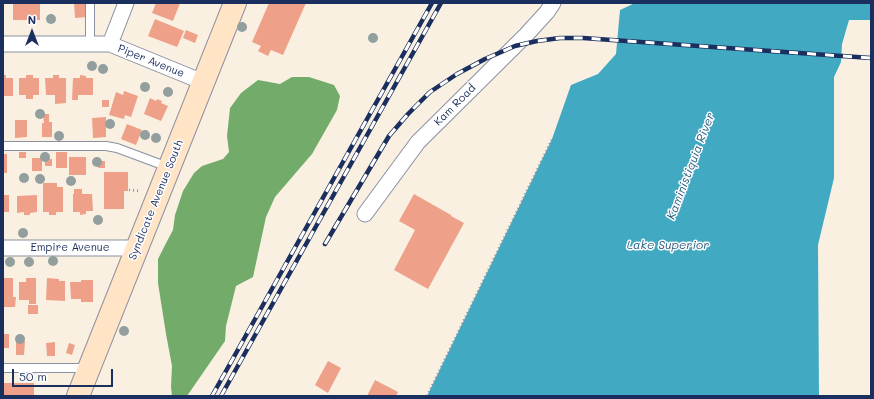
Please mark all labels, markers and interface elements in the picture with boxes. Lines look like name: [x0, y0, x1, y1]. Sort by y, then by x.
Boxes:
north arrow: [12, 12, 52, 52]
text: N: [28, 12, 36, 27]
street label: Piper Avenue: [116, 42, 186, 80]
street label: Kam Road: [432, 82, 478, 128]
water label: Kaministiquia River: [664, 110, 718, 222]
street label: Syndicate Avenue South: [126, 138, 186, 262]
water label: Lake Superior: [627, 238, 709, 252]
street label: Empire Avenue: [30, 241, 110, 255]
scale bar: [14, 361, 115, 387]
text: 50 m: [19, 368, 47, 384]

